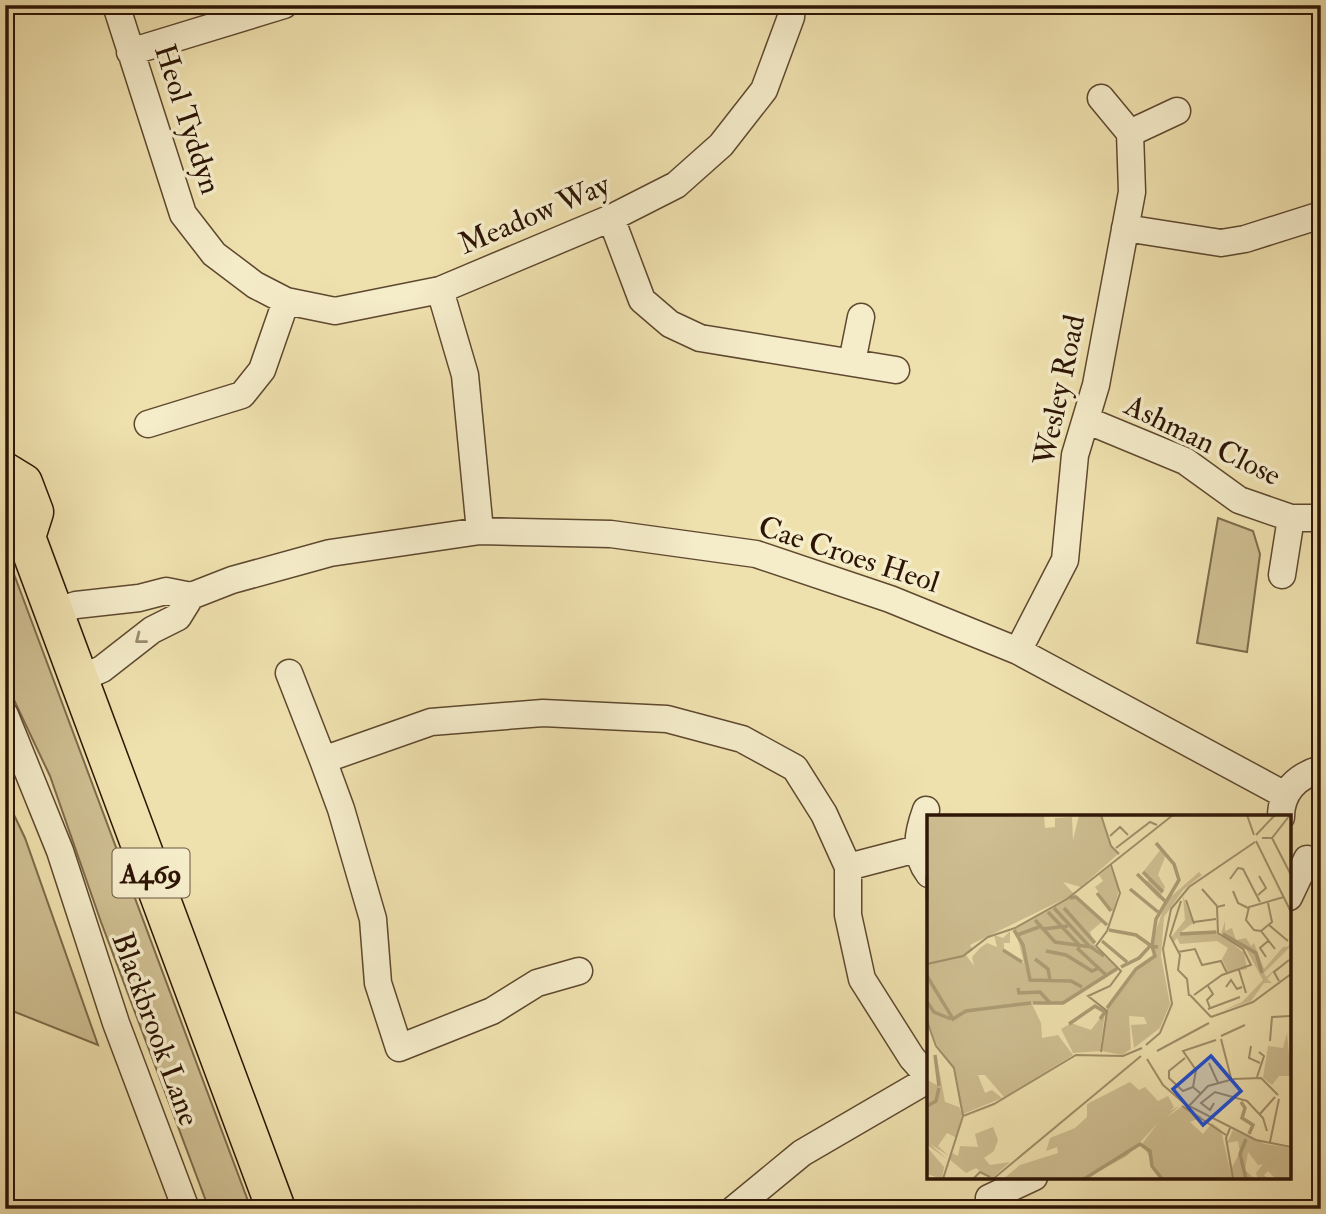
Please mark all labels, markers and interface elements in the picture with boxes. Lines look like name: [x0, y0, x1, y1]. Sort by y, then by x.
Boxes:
street label: Heol Tyddyn: [146, 39, 229, 199]
street label: Meadow Way: [453, 166, 616, 263]
street label: Wesley Road: [1025, 311, 1094, 470]
street label: Ashman Close: [1118, 386, 1287, 494]
street label: Cae Croes Heol: [754, 508, 944, 601]
one-way arrow: [135, 631, 148, 643]
inset map: [927, 815, 1291, 1179]
road number: A469: [113, 848, 190, 898]
street label: Blackbrook Lane: [103, 927, 208, 1131]

